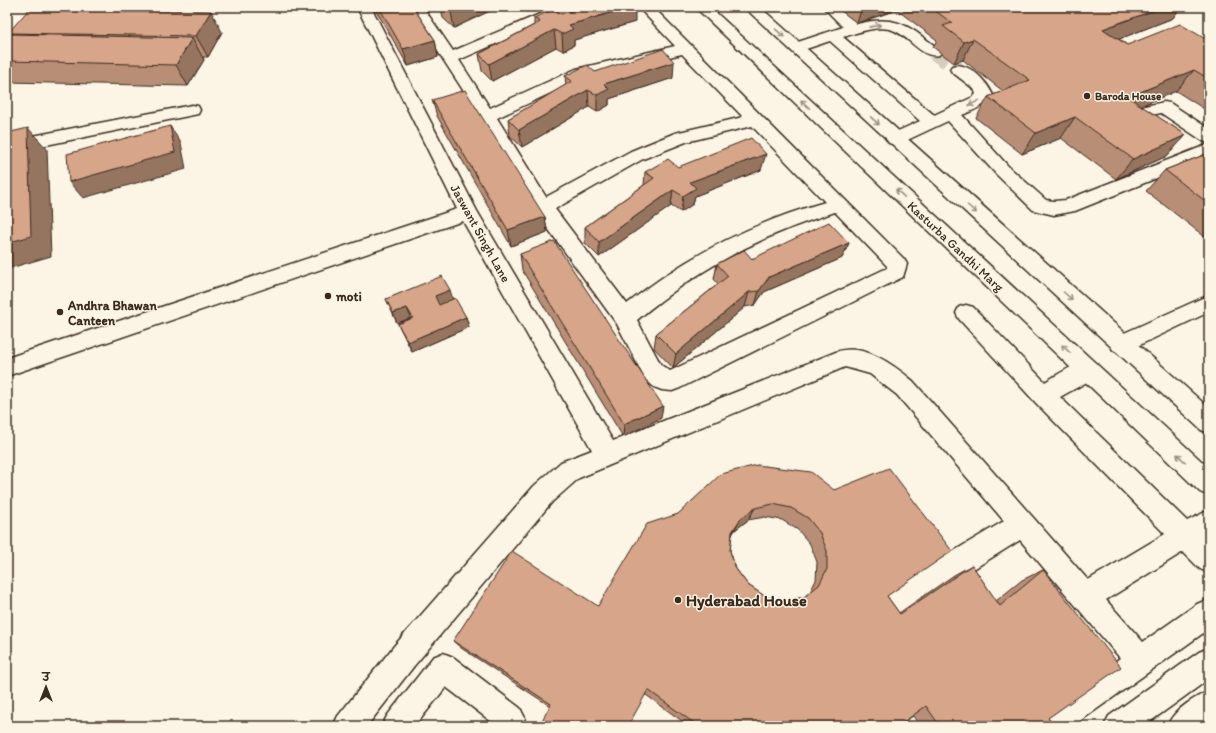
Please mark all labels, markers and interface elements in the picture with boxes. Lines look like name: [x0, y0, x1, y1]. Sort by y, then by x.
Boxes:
one-way arrow: [868, 21, 881, 29]
one-way arrow: [775, 28, 785, 37]
place label: Baroda House: [1095, 90, 1162, 103]
marker: Baroda House: [1082, 91, 1092, 101]
one-way arrow: [800, 99, 810, 109]
one-way arrow: [968, 100, 980, 107]
one-way arrow: [870, 116, 880, 125]
street label: Jaswant Singh Lane: [447, 182, 514, 285]
one-way arrow: [895, 188, 905, 198]
street label: Kasturba Gandhi Marg: [904, 198, 1007, 295]
one-way arrow: [966, 204, 977, 213]
place label: moti: [335, 289, 362, 304]
marker: moti: [323, 291, 333, 301]
one-way arrow: [1063, 291, 1073, 301]
place label: Andhra Bhawan Canteen: [67, 298, 157, 328]
marker: Andhra Bhawan Canteen: [55, 307, 65, 317]
one-way arrow: [1061, 345, 1071, 354]
one-way arrow: [1176, 453, 1186, 462]
place label: Hyderabad House: [686, 591, 807, 611]
marker: Hyderabad House: [673, 595, 683, 605]
north arrow: [26, 667, 66, 707]
text: उ: [41, 671, 51, 684]

